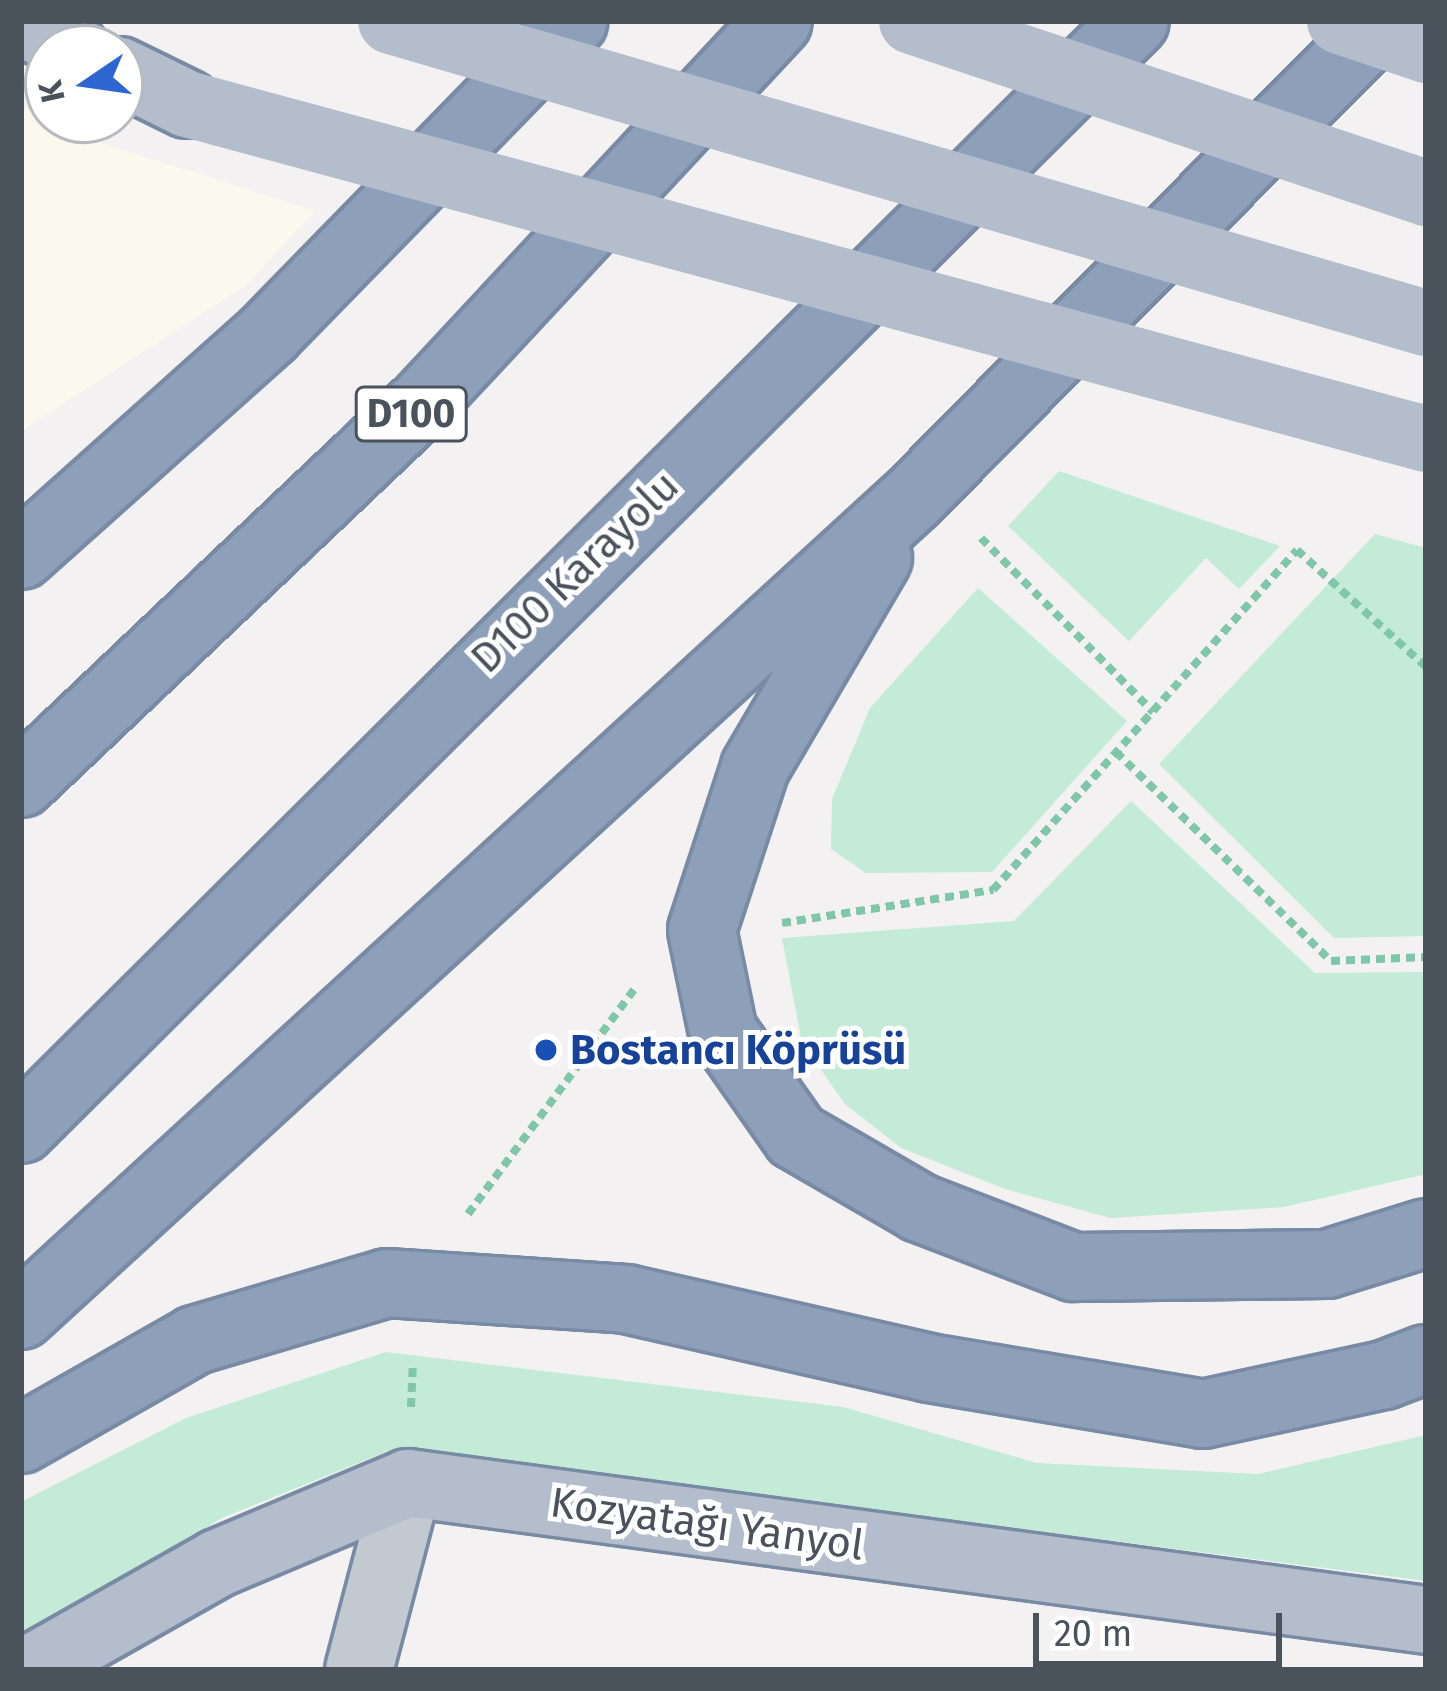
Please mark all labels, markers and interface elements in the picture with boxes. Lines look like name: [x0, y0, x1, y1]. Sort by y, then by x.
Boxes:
north arrow: [24, 24, 144, 144]
text: K: [30, 77, 74, 106]
road number: D100: [354, 381, 468, 447]
street label: D100 Karayolu: [461, 461, 689, 683]
place label: Bostancı Köprüsü: [570, 1025, 906, 1075]
marker: Bostancı Köprüsü: [533, 1037, 559, 1063]
street label: Kozyatağı Yanyol: [547, 1477, 867, 1571]
scale bar: [1039, 1589, 1288, 1663]
text: 20 m: [1054, 1612, 1132, 1656]

